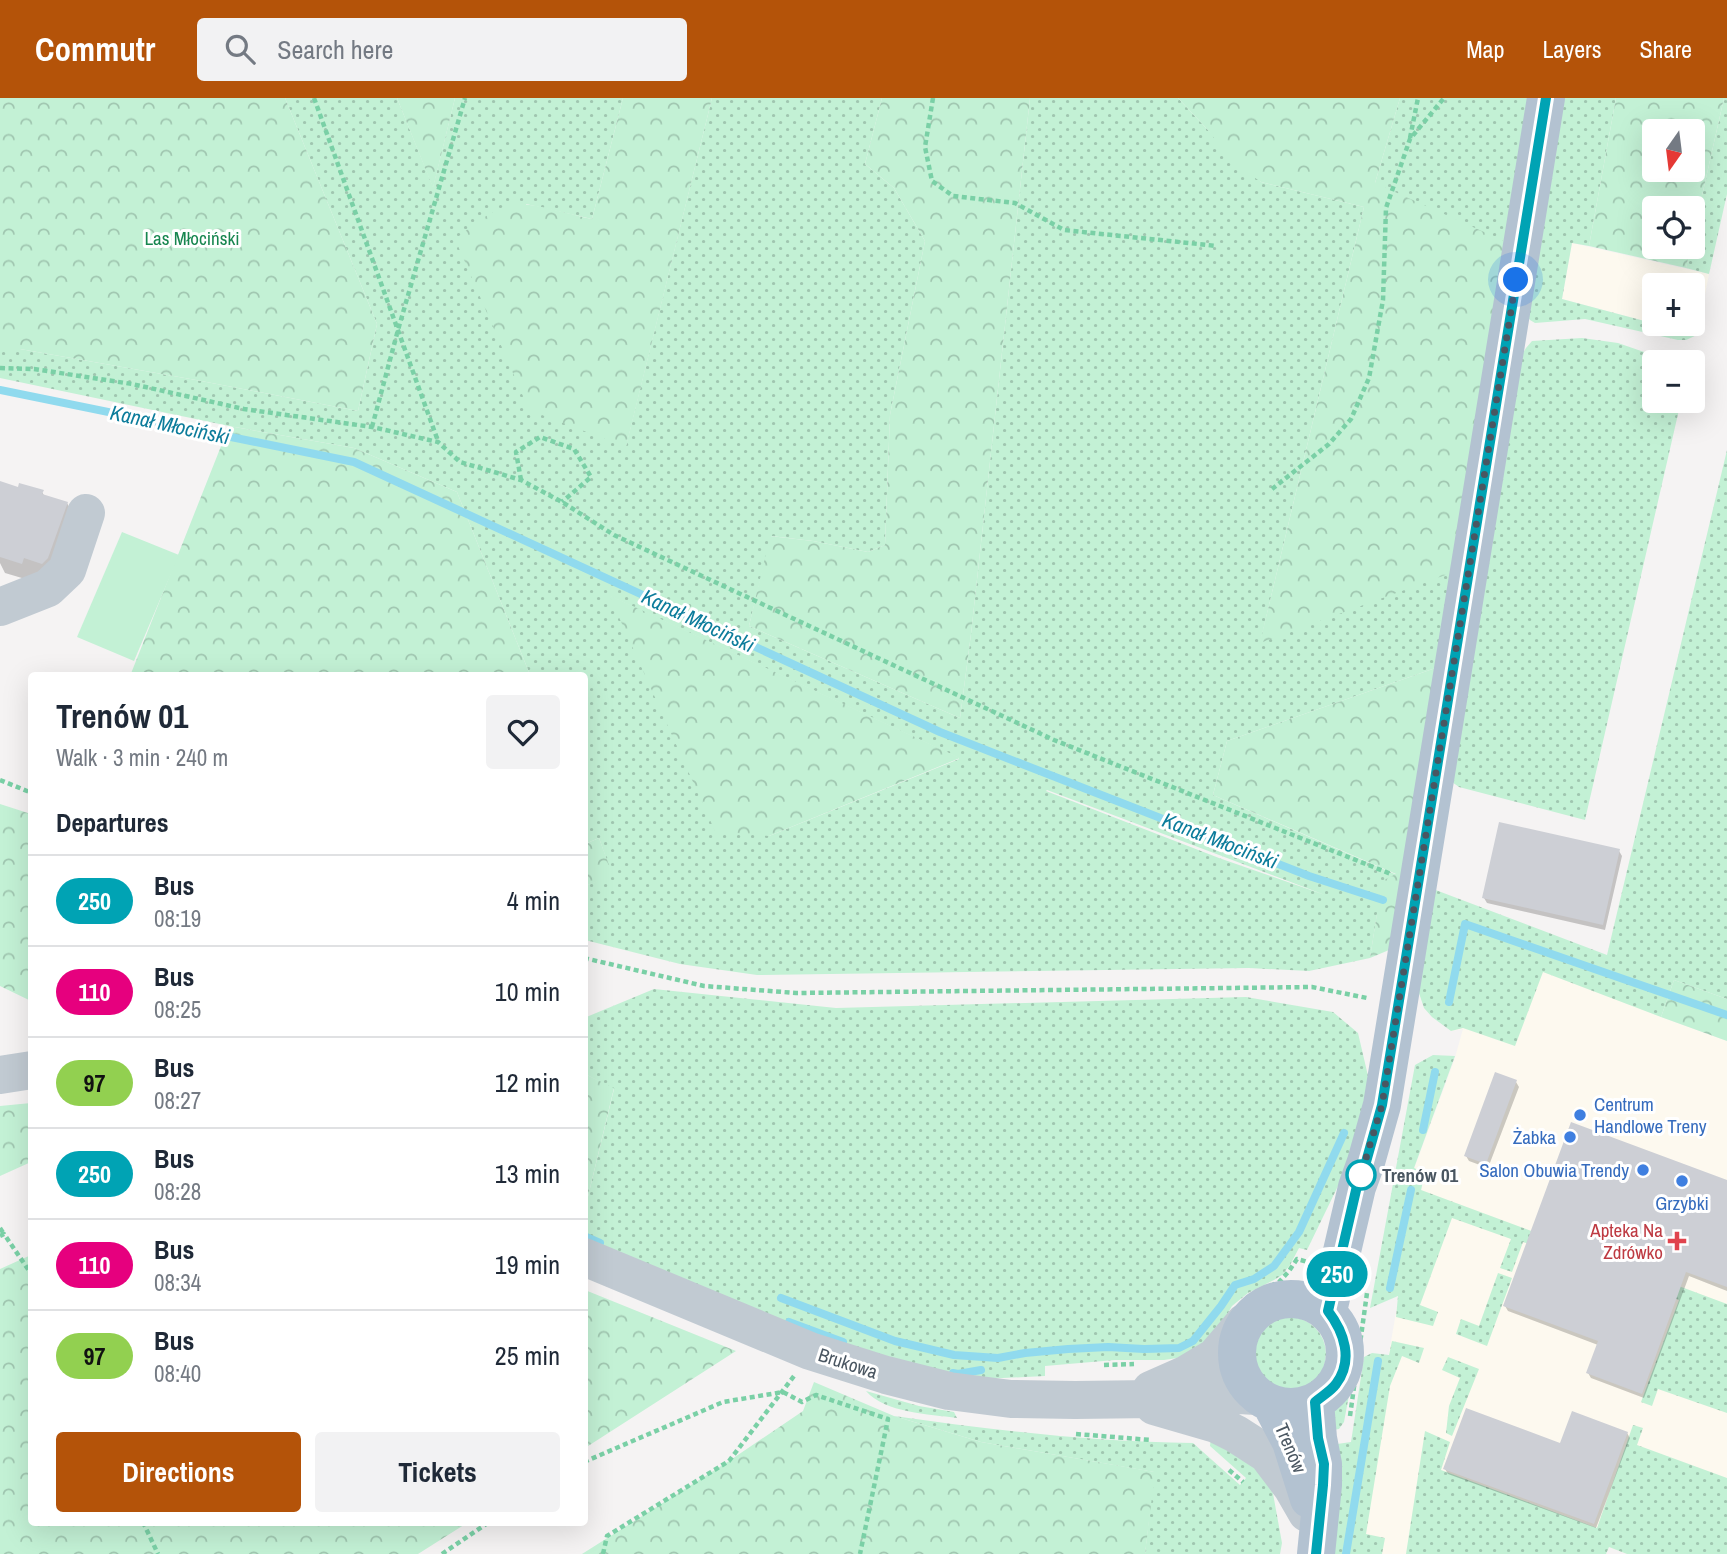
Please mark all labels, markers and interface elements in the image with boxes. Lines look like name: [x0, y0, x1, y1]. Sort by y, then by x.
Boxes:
search box: [197, 18, 687, 81]
text: Commutr: [35, 27, 155, 71]
icon: search: [221, 30, 259, 68]
text: Search here: [277, 32, 393, 67]
text: Map: [1466, 33, 1504, 65]
text: Layers: [1542, 33, 1601, 65]
text: Share: [1639, 33, 1692, 65]
north arrow: [1642, 119, 1704, 182]
map controls: [1642, 119, 1705, 413]
button: locate: [1642, 196, 1705, 259]
park label: Las Młociński: [144, 225, 240, 251]
your location: [1498, 262, 1533, 297]
button: +: [1642, 273, 1705, 336]
button: −: [1642, 350, 1705, 413]
water label: Kanał Młociński: [108, 398, 233, 451]
water label: Kanał Młociński: [637, 582, 760, 659]
text: Trenów 01: [56, 694, 188, 738]
button: heart: [486, 695, 560, 769]
text: Walk · 3 min · 240 m: [56, 742, 228, 773]
text: Departures: [56, 805, 169, 840]
water label: Kanał Młociński: [1158, 805, 1282, 876]
text: Bus: [154, 868, 194, 903]
text: 4 min: [507, 883, 560, 918]
text: 250: [78, 885, 111, 917]
text: 08:19: [154, 903, 201, 934]
text: Bus: [154, 959, 194, 994]
text: 10 min: [495, 974, 560, 1009]
text: 110: [79, 976, 110, 1008]
text: 08:25: [154, 994, 201, 1025]
text: Bus: [154, 1050, 194, 1085]
text: 12 min: [495, 1065, 560, 1100]
text: 97: [84, 1067, 105, 1099]
text: 08:27: [154, 1085, 201, 1116]
place label: Centrum Handlowe Treny: [1594, 1091, 1707, 1139]
marker: Centrum Handlowe Treny: [1572, 1107, 1588, 1123]
place label: Żabka: [1513, 1124, 1556, 1150]
marker: Żabka: [1562, 1129, 1578, 1145]
text: Bus: [154, 1141, 194, 1176]
text: 13 min: [495, 1156, 560, 1191]
place label: Salon Obuwia Trendy: [1479, 1157, 1629, 1183]
text: 250: [78, 1158, 111, 1190]
marker: Trenów 01: [1346, 1160, 1376, 1190]
place label: Trenów 01: [1382, 1162, 1459, 1188]
marker: Salon Obuwia Trendy: [1635, 1162, 1651, 1178]
marker: Grzybki: [1674, 1173, 1690, 1189]
text: 08:28: [154, 1176, 201, 1207]
place label: Grzybki: [1655, 1190, 1709, 1216]
place label: Apteka Na Zdrówko: [1589, 1217, 1663, 1265]
text: Bus: [154, 1232, 194, 1267]
marker: Apteka Na Zdrówko: [1669, 1233, 1685, 1249]
text: 19 min: [495, 1247, 560, 1282]
text: 110: [79, 1249, 110, 1281]
line badge: 250: [1297, 1251, 1377, 1297]
text: 250: [1321, 1258, 1353, 1290]
text: 08:34: [154, 1267, 201, 1298]
text: Bus: [154, 1323, 194, 1358]
text: 25 min: [495, 1338, 560, 1373]
text: 97: [84, 1340, 105, 1372]
street label: Brukowa: [815, 1341, 881, 1385]
text: 08:40: [154, 1358, 201, 1389]
street label: Trenów: [1269, 1419, 1313, 1477]
button: Directions: [56, 1432, 301, 1512]
button: Tickets: [315, 1432, 560, 1512]

